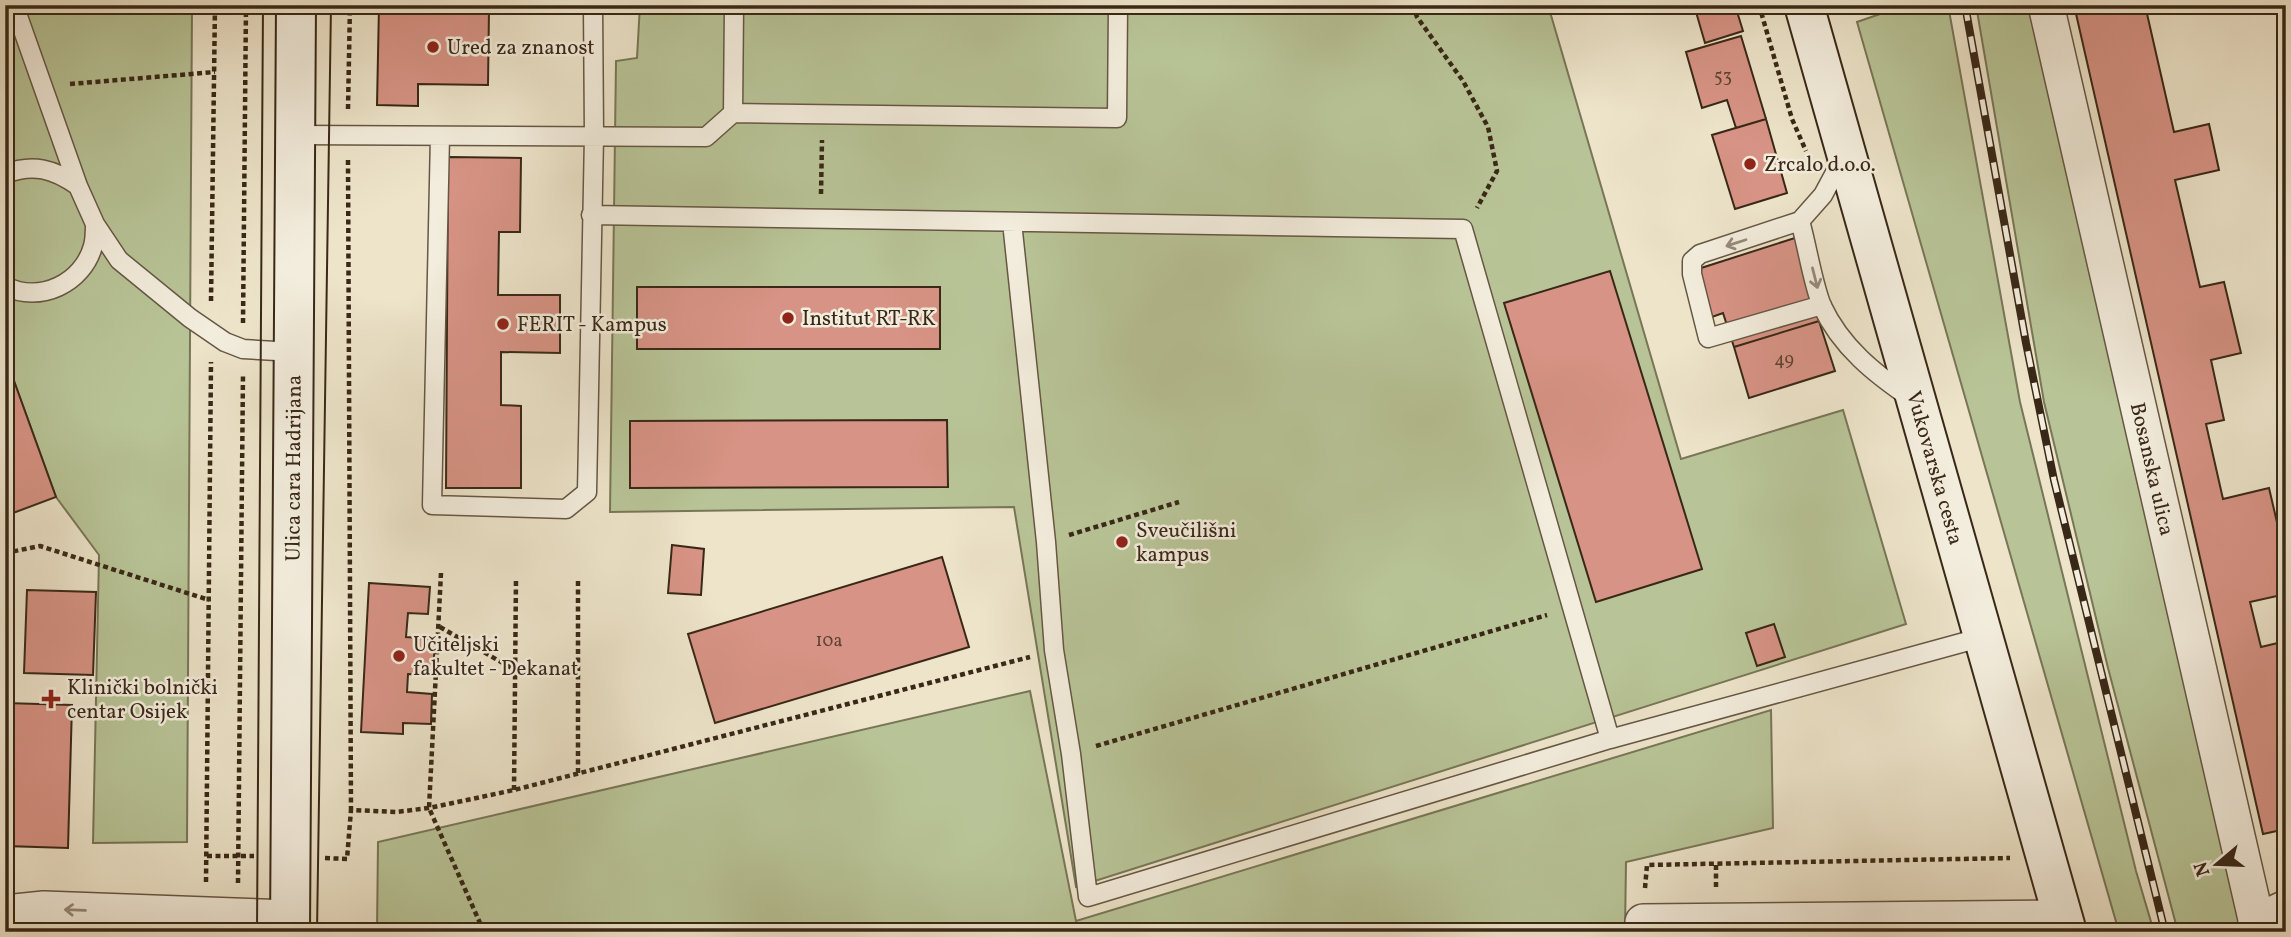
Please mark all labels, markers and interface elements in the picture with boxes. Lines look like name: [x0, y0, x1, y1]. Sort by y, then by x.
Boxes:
place label: Ured za znanost: [447, 34, 595, 63]
marker: Ured za znanost: [425, 39, 441, 55]
house number: 53: [1714, 65, 1732, 90]
place label: Zrcalo d.o.o.: [1764, 151, 1876, 180]
marker: Zrcalo d.o.o.: [1742, 156, 1758, 172]
one-way arrow: [1725, 237, 1747, 250]
one-way arrow: [1809, 267, 1822, 289]
place label: Institut RT-RK: [802, 305, 936, 334]
marker: Institut RT-RK: [780, 310, 796, 326]
place label: FERIT - Kampus: [517, 311, 667, 340]
marker: FERIT - Kampus: [495, 316, 511, 332]
house number: 49: [1774, 348, 1794, 373]
street label: Ulica cara Hadrijana: [279, 375, 310, 561]
street label: Vukovarska cesta: [1898, 388, 1969, 549]
street label: Bosanska ulica: [2122, 400, 2180, 539]
place label: Sveučilišni kampus: [1136, 517, 1236, 570]
marker: Sveučilišni kampus: [1114, 534, 1130, 550]
house number: 10a: [816, 629, 842, 654]
place label: Učiteljski fakultet - Dekanat: [413, 631, 578, 684]
marker: Učiteljski fakultet - Dekanat: [391, 648, 407, 664]
place label: Klinički bolnički centar Osijek: [67, 674, 218, 727]
marker: Klinički bolnički centar Osijek: [41, 689, 61, 709]
north arrow: [2182, 828, 2252, 898]
text: N: [2188, 858, 2217, 880]
one-way arrow: [64, 903, 87, 916]

